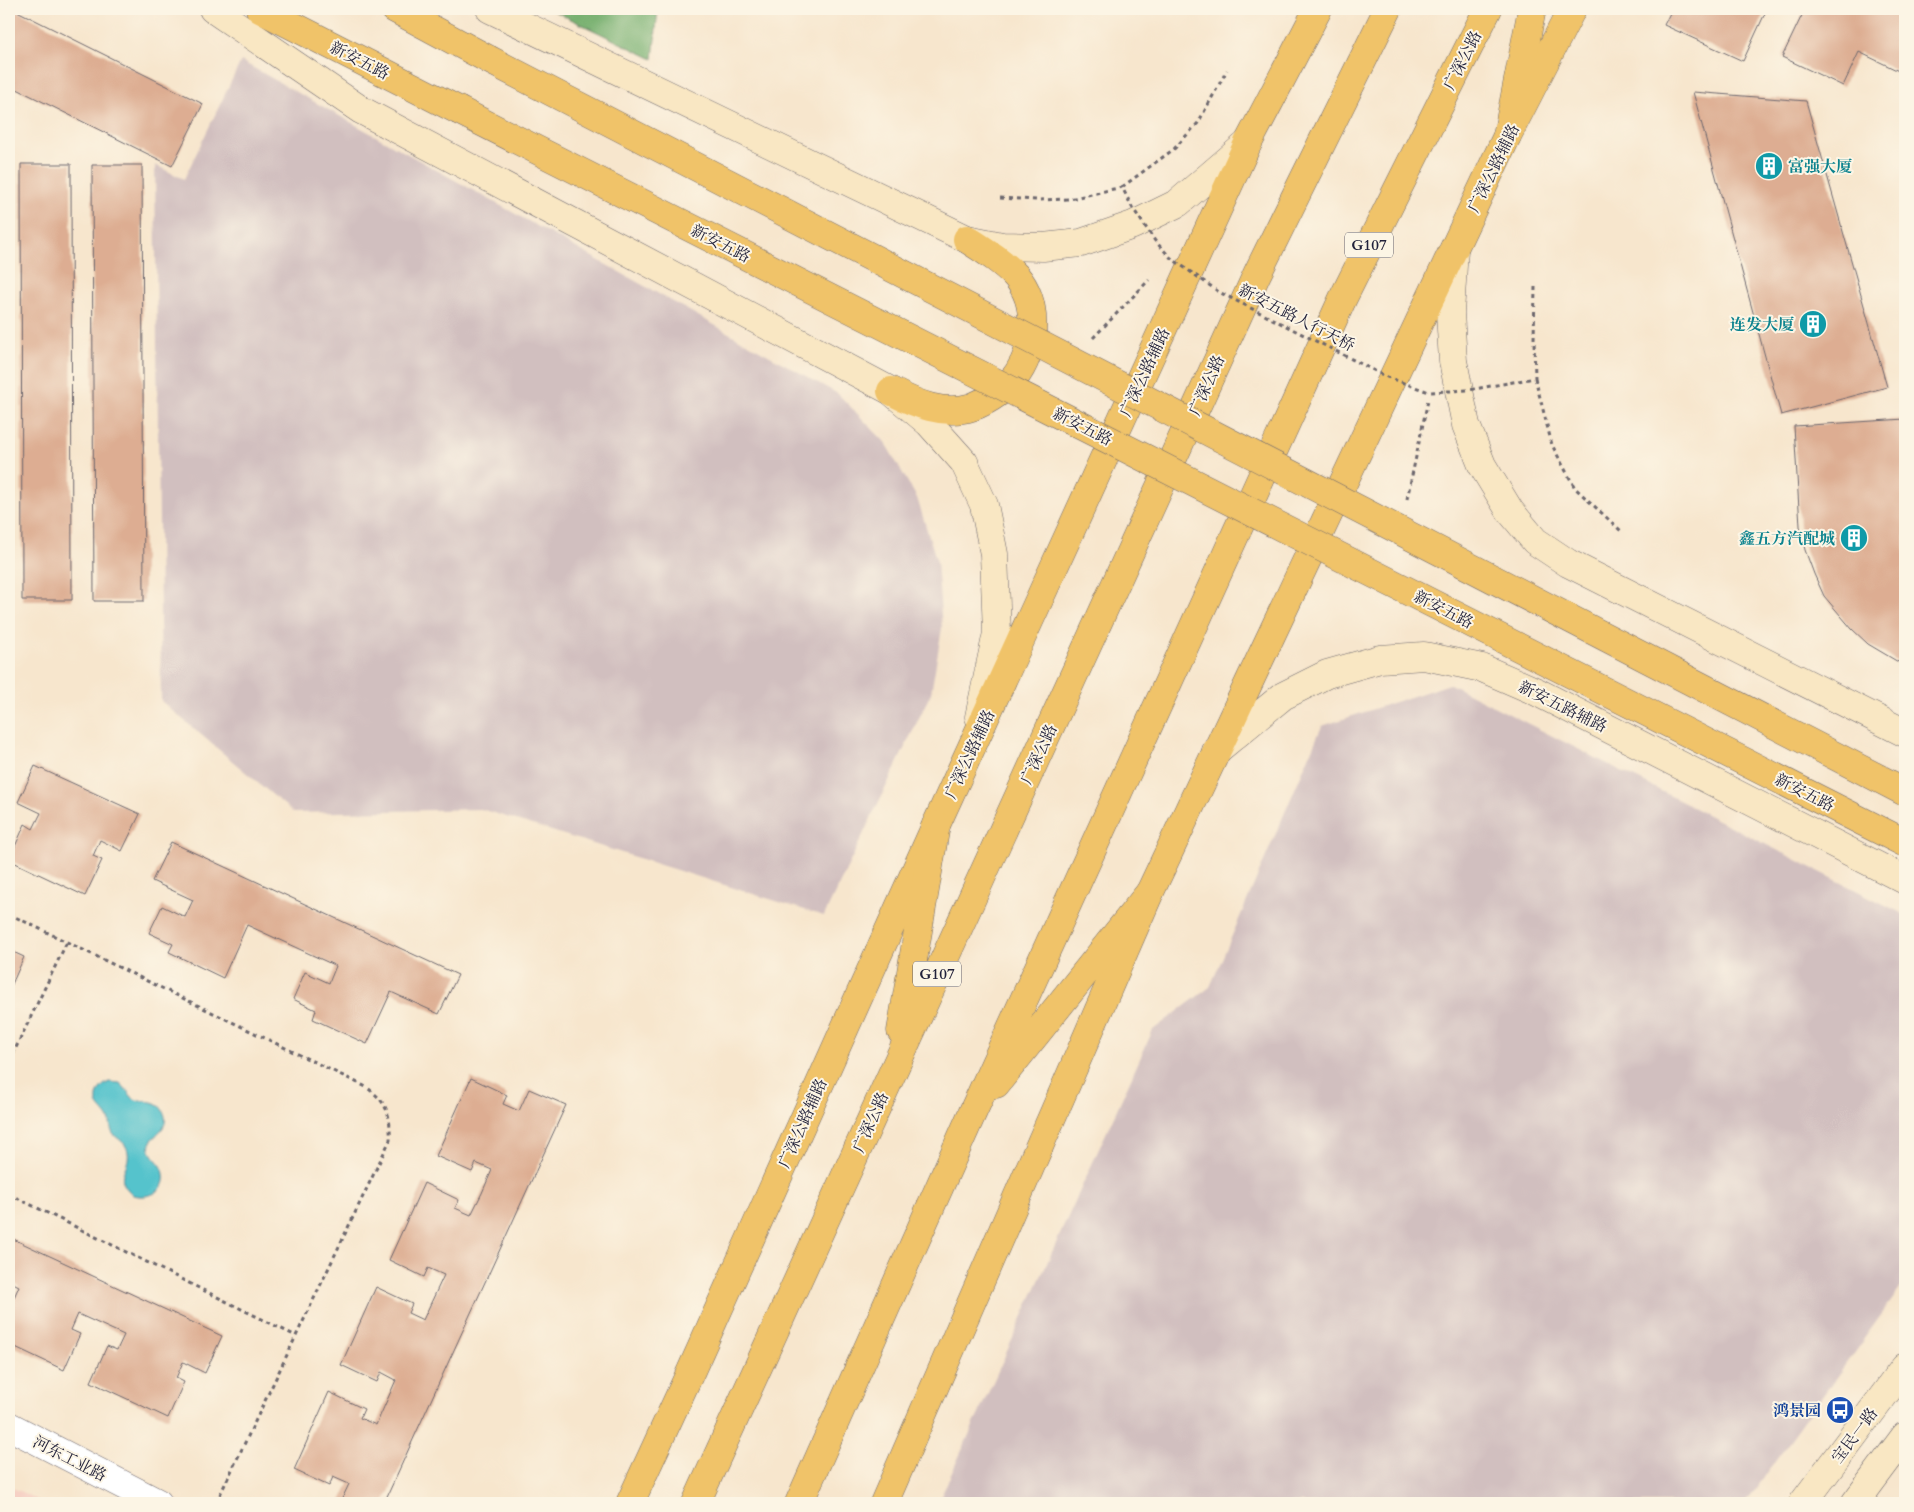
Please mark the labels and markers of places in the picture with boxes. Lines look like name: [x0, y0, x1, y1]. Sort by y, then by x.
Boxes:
building icon: 富强大厦: [1754, 151, 1784, 181]
place label: 富强大厦: [1788, 156, 1852, 178]
building icon: 连发大厦: [1798, 309, 1828, 339]
place label: 连发大厦: [1730, 314, 1794, 336]
building icon: 鑫五方汽配城: [1839, 523, 1869, 553]
place label: 鑫五方汽配城: [1739, 528, 1835, 550]
bus stop icon: 鸿景园: [1825, 1395, 1855, 1425]
place label: 鸿景园: [1773, 1400, 1821, 1422]

